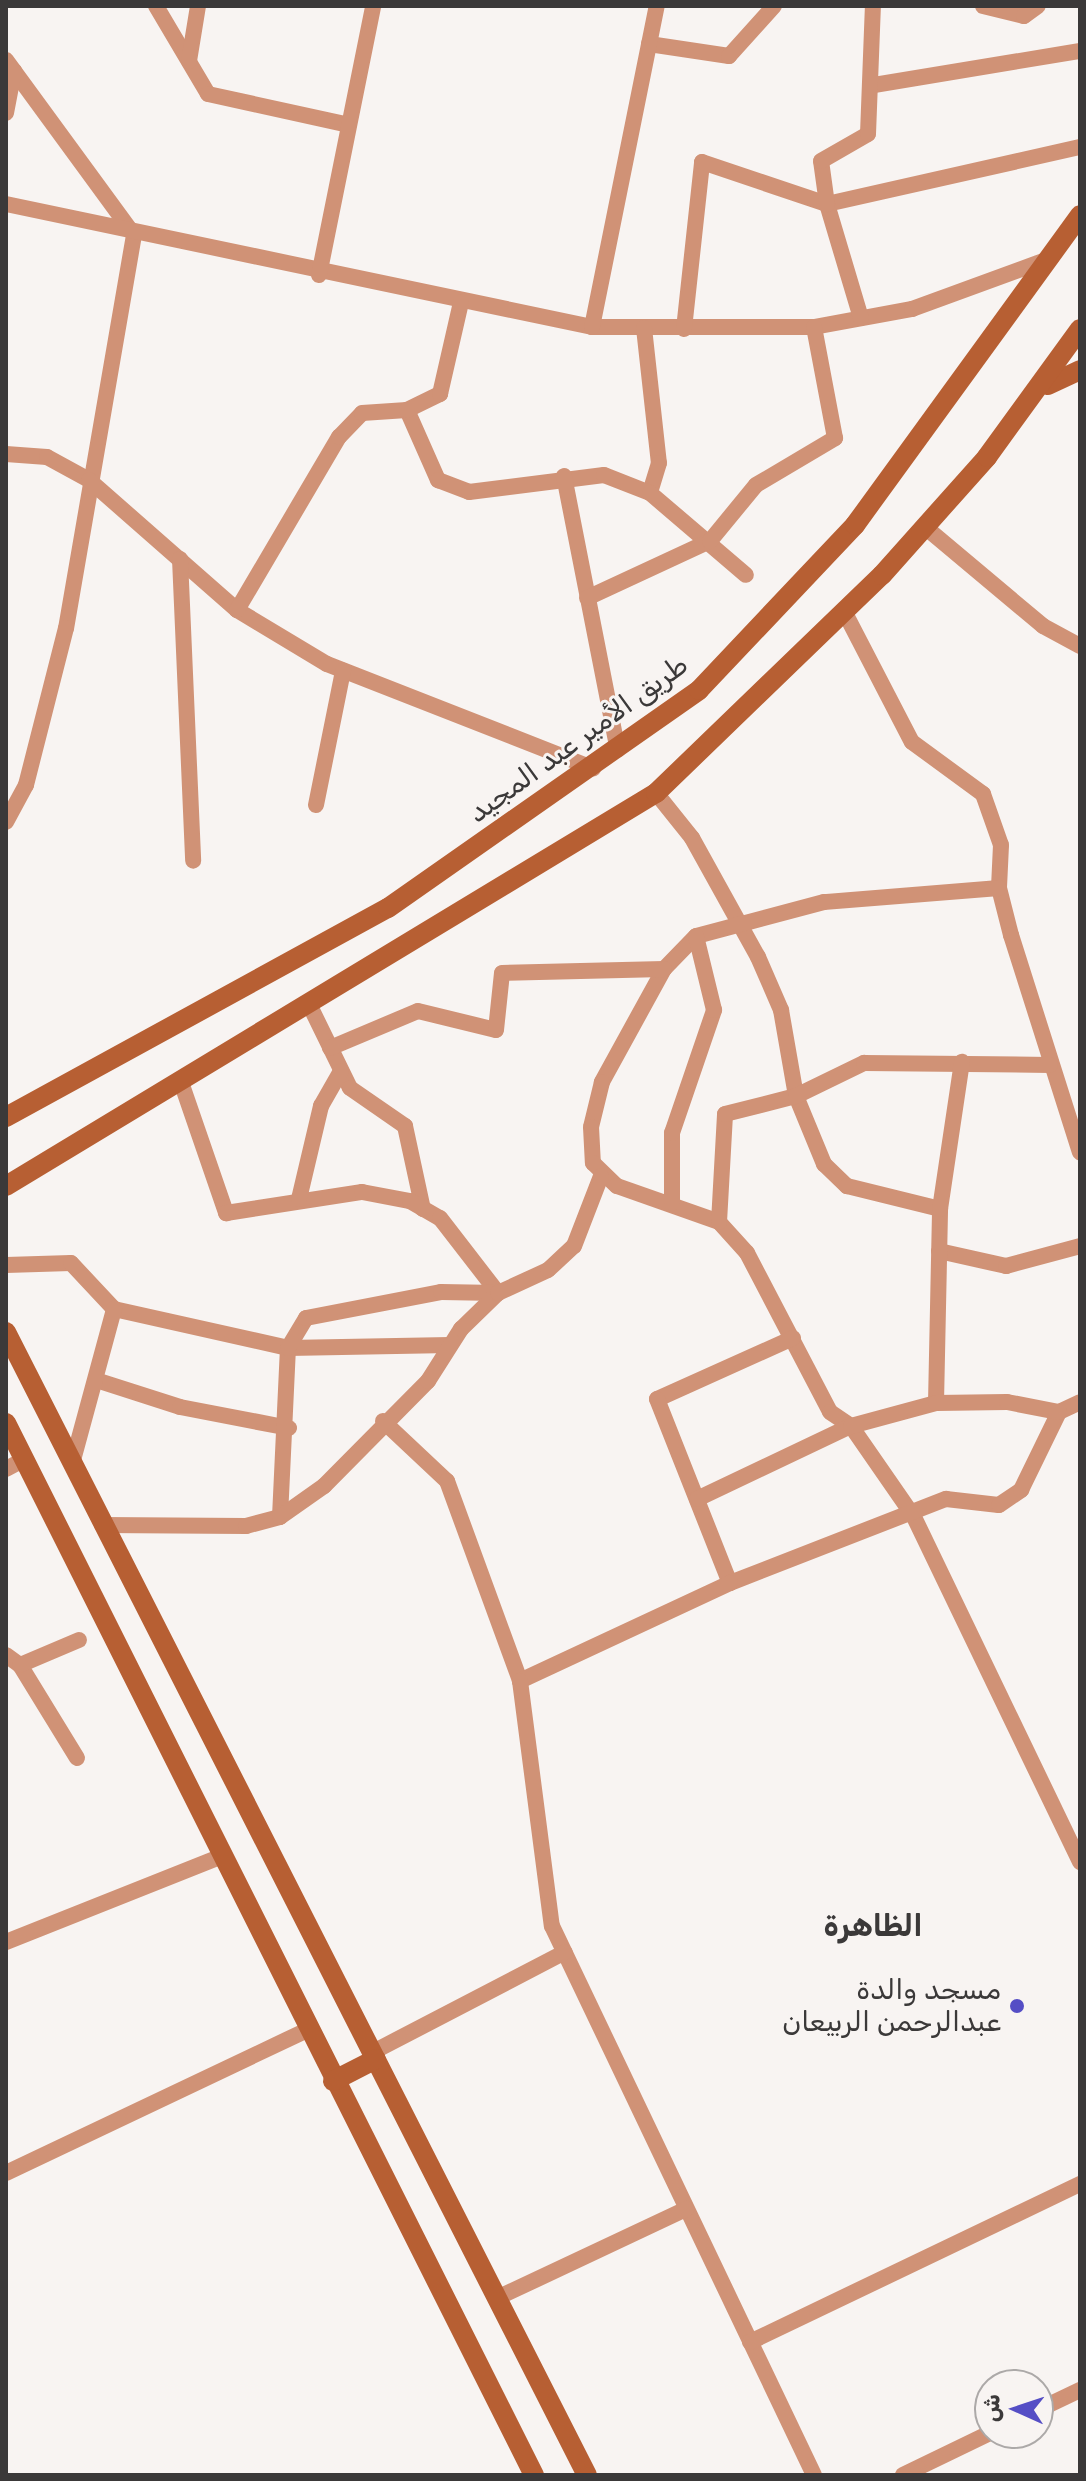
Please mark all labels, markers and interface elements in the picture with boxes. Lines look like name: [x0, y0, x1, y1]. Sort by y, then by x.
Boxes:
street label: طريق الأمير عبد المجيد: [461, 648, 695, 830]
district label: الظاهرة: [823, 1908, 923, 1944]
place label: مسجد والدة عبدالرحمن الربيعان: [782, 1973, 1001, 2039]
marker: مسجد والدة عبدالرحمن الربيعان: [1008, 1997, 1026, 2015]
north arrow: [974, 2369, 1054, 2449]
text: ش: [977, 2393, 1006, 2422]

